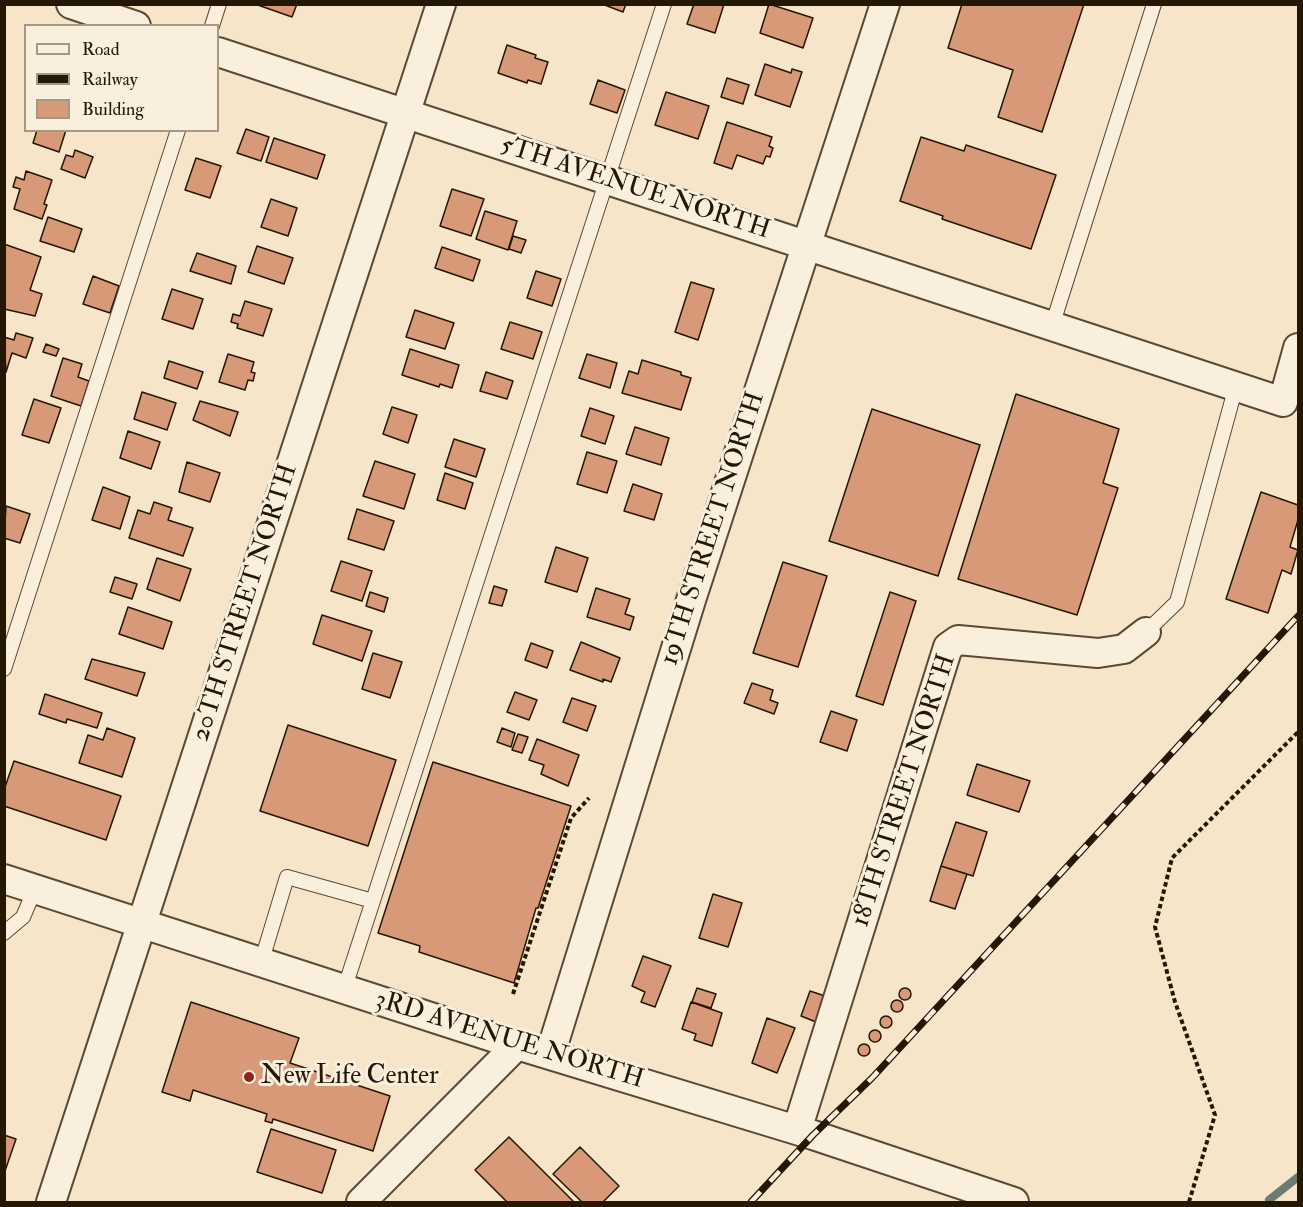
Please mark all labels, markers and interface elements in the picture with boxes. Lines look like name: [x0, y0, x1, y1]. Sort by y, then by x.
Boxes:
legend: [24, 24, 219, 132]
text: Road: [82, 38, 120, 61]
text: Railway: [82, 68, 138, 91]
text: Building: [82, 98, 144, 121]
street label: 5TH AVENUE NORTH: [496, 131, 774, 247]
street label: 19TH STREET NORTH: [655, 388, 773, 670]
street label: 20TH STREET NORTH: [186, 460, 306, 746]
street label: 18TH STREET NORTH: [846, 651, 964, 931]
street label: 3RD AVENUE NORTH: [371, 985, 647, 1097]
place label: New Life Center: [261, 1061, 439, 1093]
marker: New Life Center: [242, 1070, 256, 1084]

